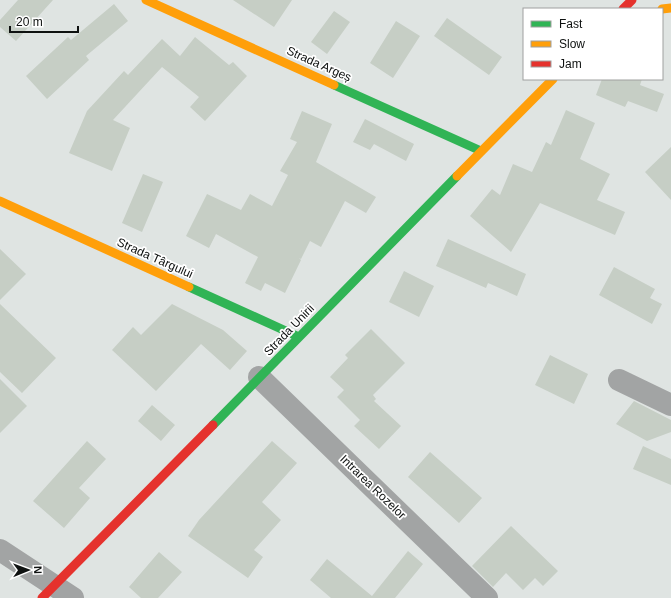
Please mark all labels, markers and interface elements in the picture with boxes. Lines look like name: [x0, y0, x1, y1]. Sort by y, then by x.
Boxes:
scale bar: [10, 8, 78, 34]
legend: [523, 8, 663, 80]
text: 20 m: [16, 15, 43, 29]
text: Fast: [559, 17, 583, 31]
text: Slow: [559, 37, 585, 51]
street label: Strada Argeș: [284, 43, 354, 85]
text: Jam: [559, 57, 582, 71]
street label: Strada Târgului: [115, 235, 195, 281]
street label: Strada Unirii: [261, 301, 317, 359]
street label: Intrarea Rozelor: [337, 452, 409, 522]
north arrow: [8, 550, 48, 590]
text: N: [32, 566, 44, 574]

